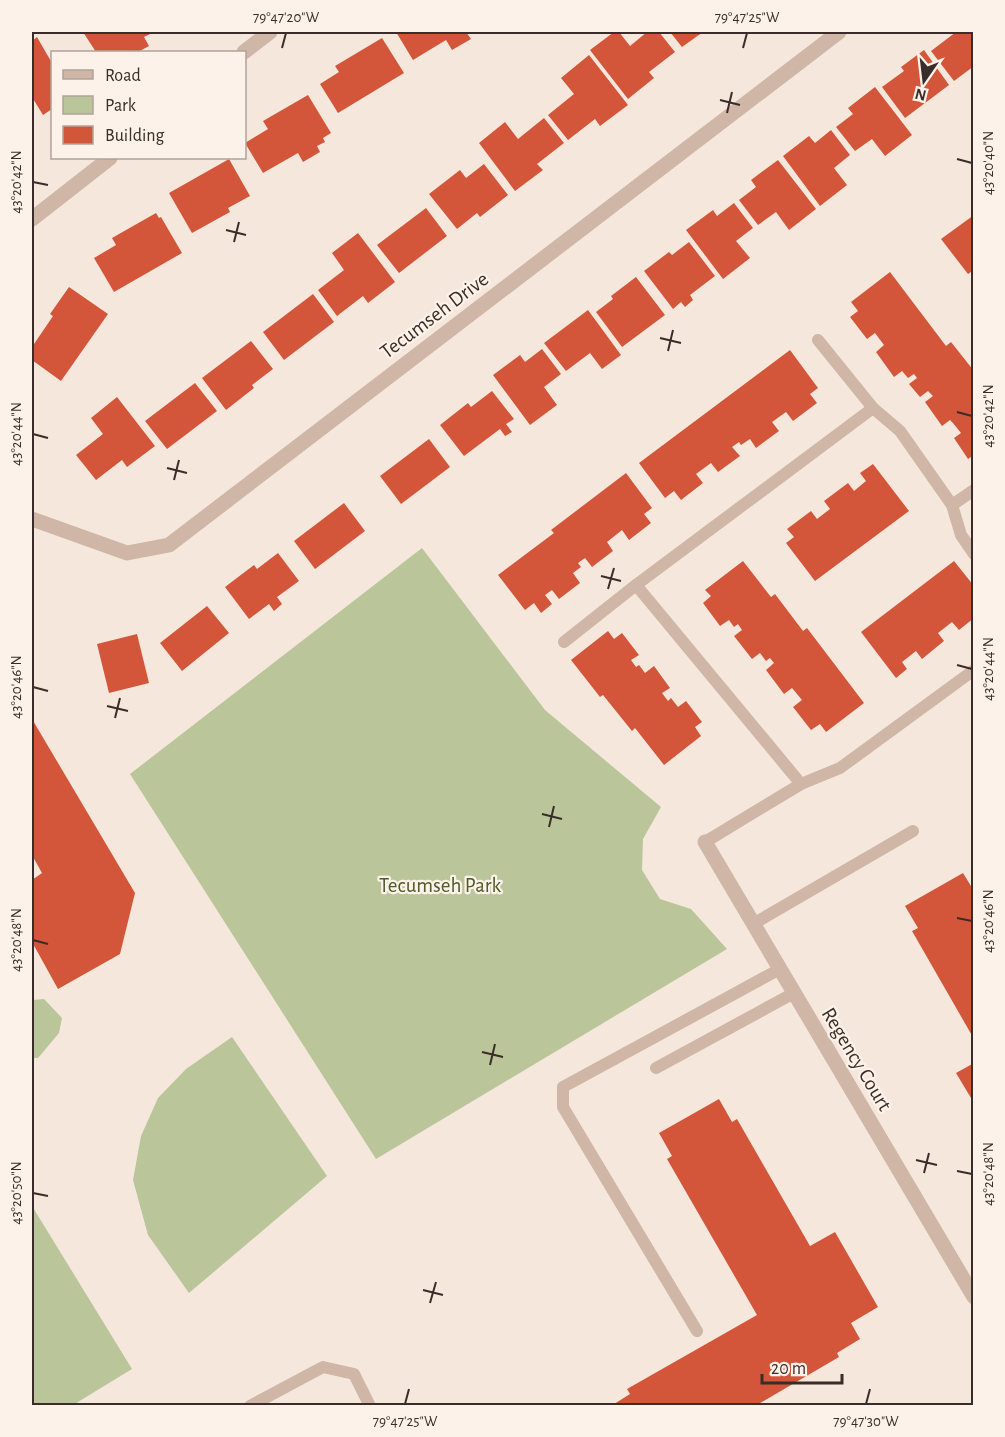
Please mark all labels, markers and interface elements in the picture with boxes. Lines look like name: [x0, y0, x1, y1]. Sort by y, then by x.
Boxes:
text: 79°47'20"W: [253, 10, 320, 25]
text: 79°47'25"W: [715, 10, 780, 25]
legend: [51, 51, 246, 159]
north arrow: [894, 51, 954, 111]
text: Road: [105, 67, 141, 85]
text: N: [913, 85, 928, 104]
text: Park: [105, 97, 137, 115]
text: Building: [105, 127, 165, 145]
text: 43°20'40"N: [981, 131, 996, 195]
text: 43°20'42"N: [9, 150, 24, 214]
street label: Tecumseh Drive: [376, 268, 492, 363]
text: 43°20'42"N: [981, 384, 996, 448]
text: 43°20'44"N: [9, 402, 24, 466]
text: 43°20'44"N: [981, 637, 996, 701]
text: 43°20'46"N: [9, 655, 24, 719]
park label: Tecumseh Park: [379, 875, 501, 896]
text: 43°20'46"N: [981, 889, 996, 953]
text: 43°20'48"N: [9, 908, 24, 972]
street label: Regency Court: [818, 1004, 896, 1115]
text: 43°20'48"N: [981, 1142, 996, 1206]
text: 43°20'50"N: [9, 1161, 24, 1225]
scale bar: [762, 1347, 842, 1385]
text: 20 m: [771, 1360, 806, 1378]
text: 79°47'25"W: [373, 1414, 438, 1429]
text: 79°47'30"W: [833, 1414, 899, 1429]

